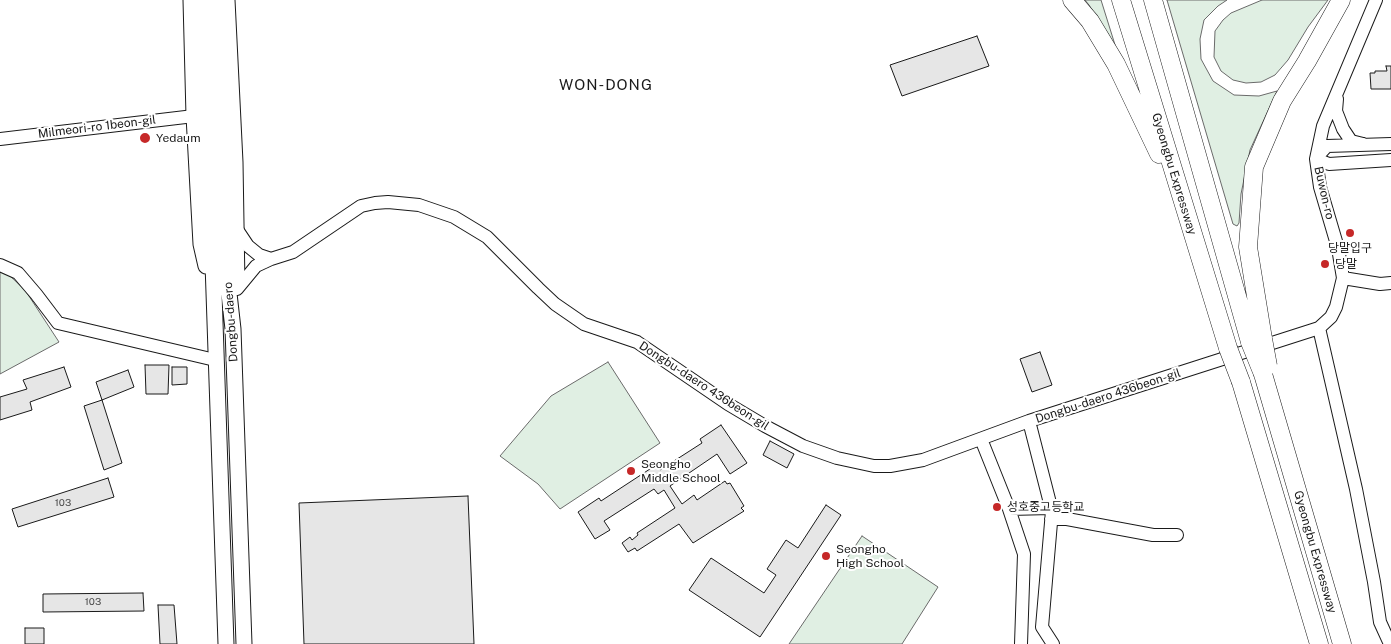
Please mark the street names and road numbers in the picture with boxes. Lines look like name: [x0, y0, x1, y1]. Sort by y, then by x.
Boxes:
street label: Gyeongbu Expressway: [1149, 111, 1199, 237]
street label: Milmeori-ro 1beon-gil: [37, 113, 157, 141]
street label: Buwon-ro: [1311, 165, 1337, 221]
street label: Dongbu-daero: [221, 282, 241, 362]
street label: Dongbu-daero 436beon-gil: [636, 339, 772, 433]
street label: Dongbu-daero 436beon-gil: [1034, 366, 1182, 426]
street label: Gyeongbu Expressway: [1291, 489, 1339, 615]

